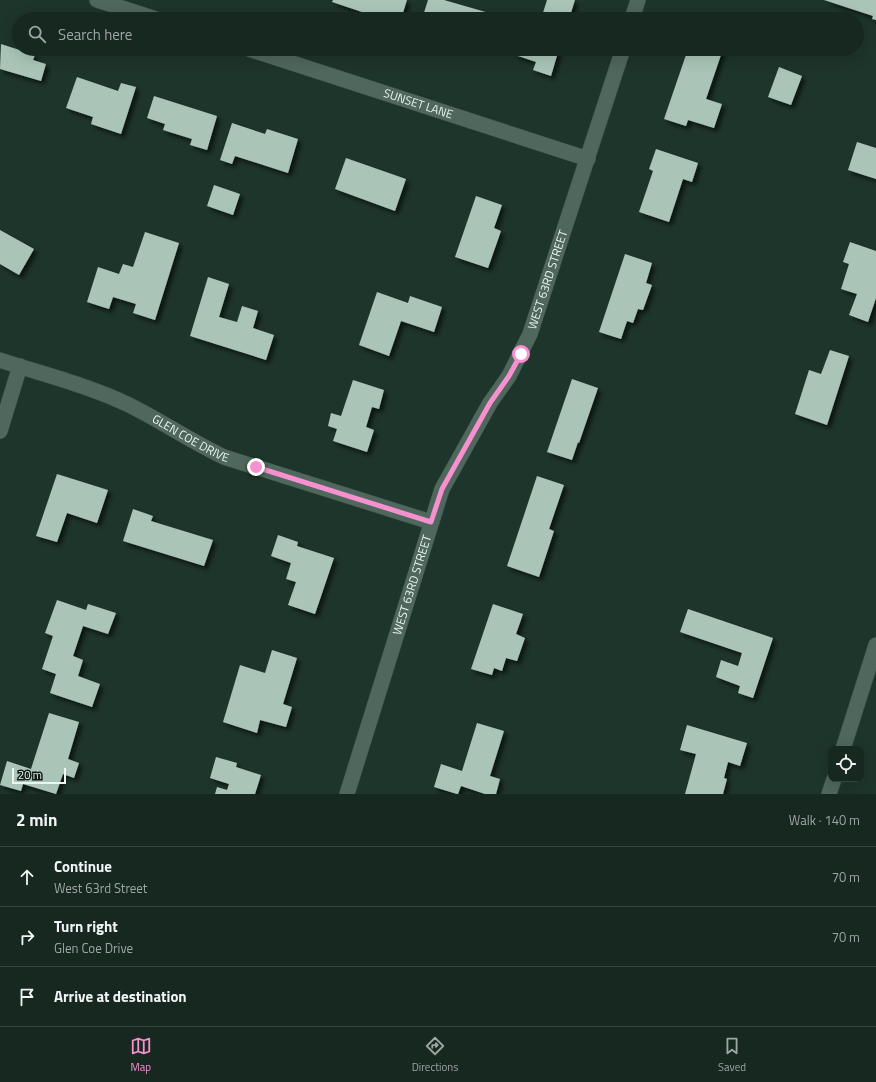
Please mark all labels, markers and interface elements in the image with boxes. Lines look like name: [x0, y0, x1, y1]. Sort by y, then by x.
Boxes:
search box: [12, 12, 864, 56]
icon: search: [26, 23, 48, 45]
text: Search here: [58, 23, 132, 46]
street label: SUNSET LANE: [381, 83, 456, 124]
street label: WEST 63RD STREET: [522, 227, 573, 332]
route start: [512, 345, 530, 363]
street label: GLEN COE DRIVE: [149, 409, 232, 467]
route end: [247, 458, 265, 476]
street label: WEST 63RD STREET: [387, 532, 436, 637]
map controls: [828, 746, 864, 782]
button: locate: [828, 746, 864, 782]
scale bar: [12, 766, 66, 785]
text: 20 m: [18, 767, 42, 783]
text: 2 min: [16, 807, 57, 833]
text: Walk · 140 m: [789, 810, 860, 830]
text: Continue: [54, 855, 112, 878]
icon: ahead: [16, 866, 38, 888]
text: 70 m: [832, 867, 860, 887]
text: West 63rd Street: [54, 878, 147, 898]
text: Turn right: [54, 915, 118, 938]
icon: right: [16, 926, 38, 948]
text: 70 m: [832, 927, 860, 947]
text: Glen Coe Drive: [54, 938, 133, 958]
text: Arrive at destination: [54, 985, 187, 1008]
icon: arrive: [16, 986, 38, 1008]
tab: Map: [130, 1035, 152, 1075]
tab: Directions: [412, 1035, 458, 1075]
tab: Saved: [718, 1035, 746, 1075]

